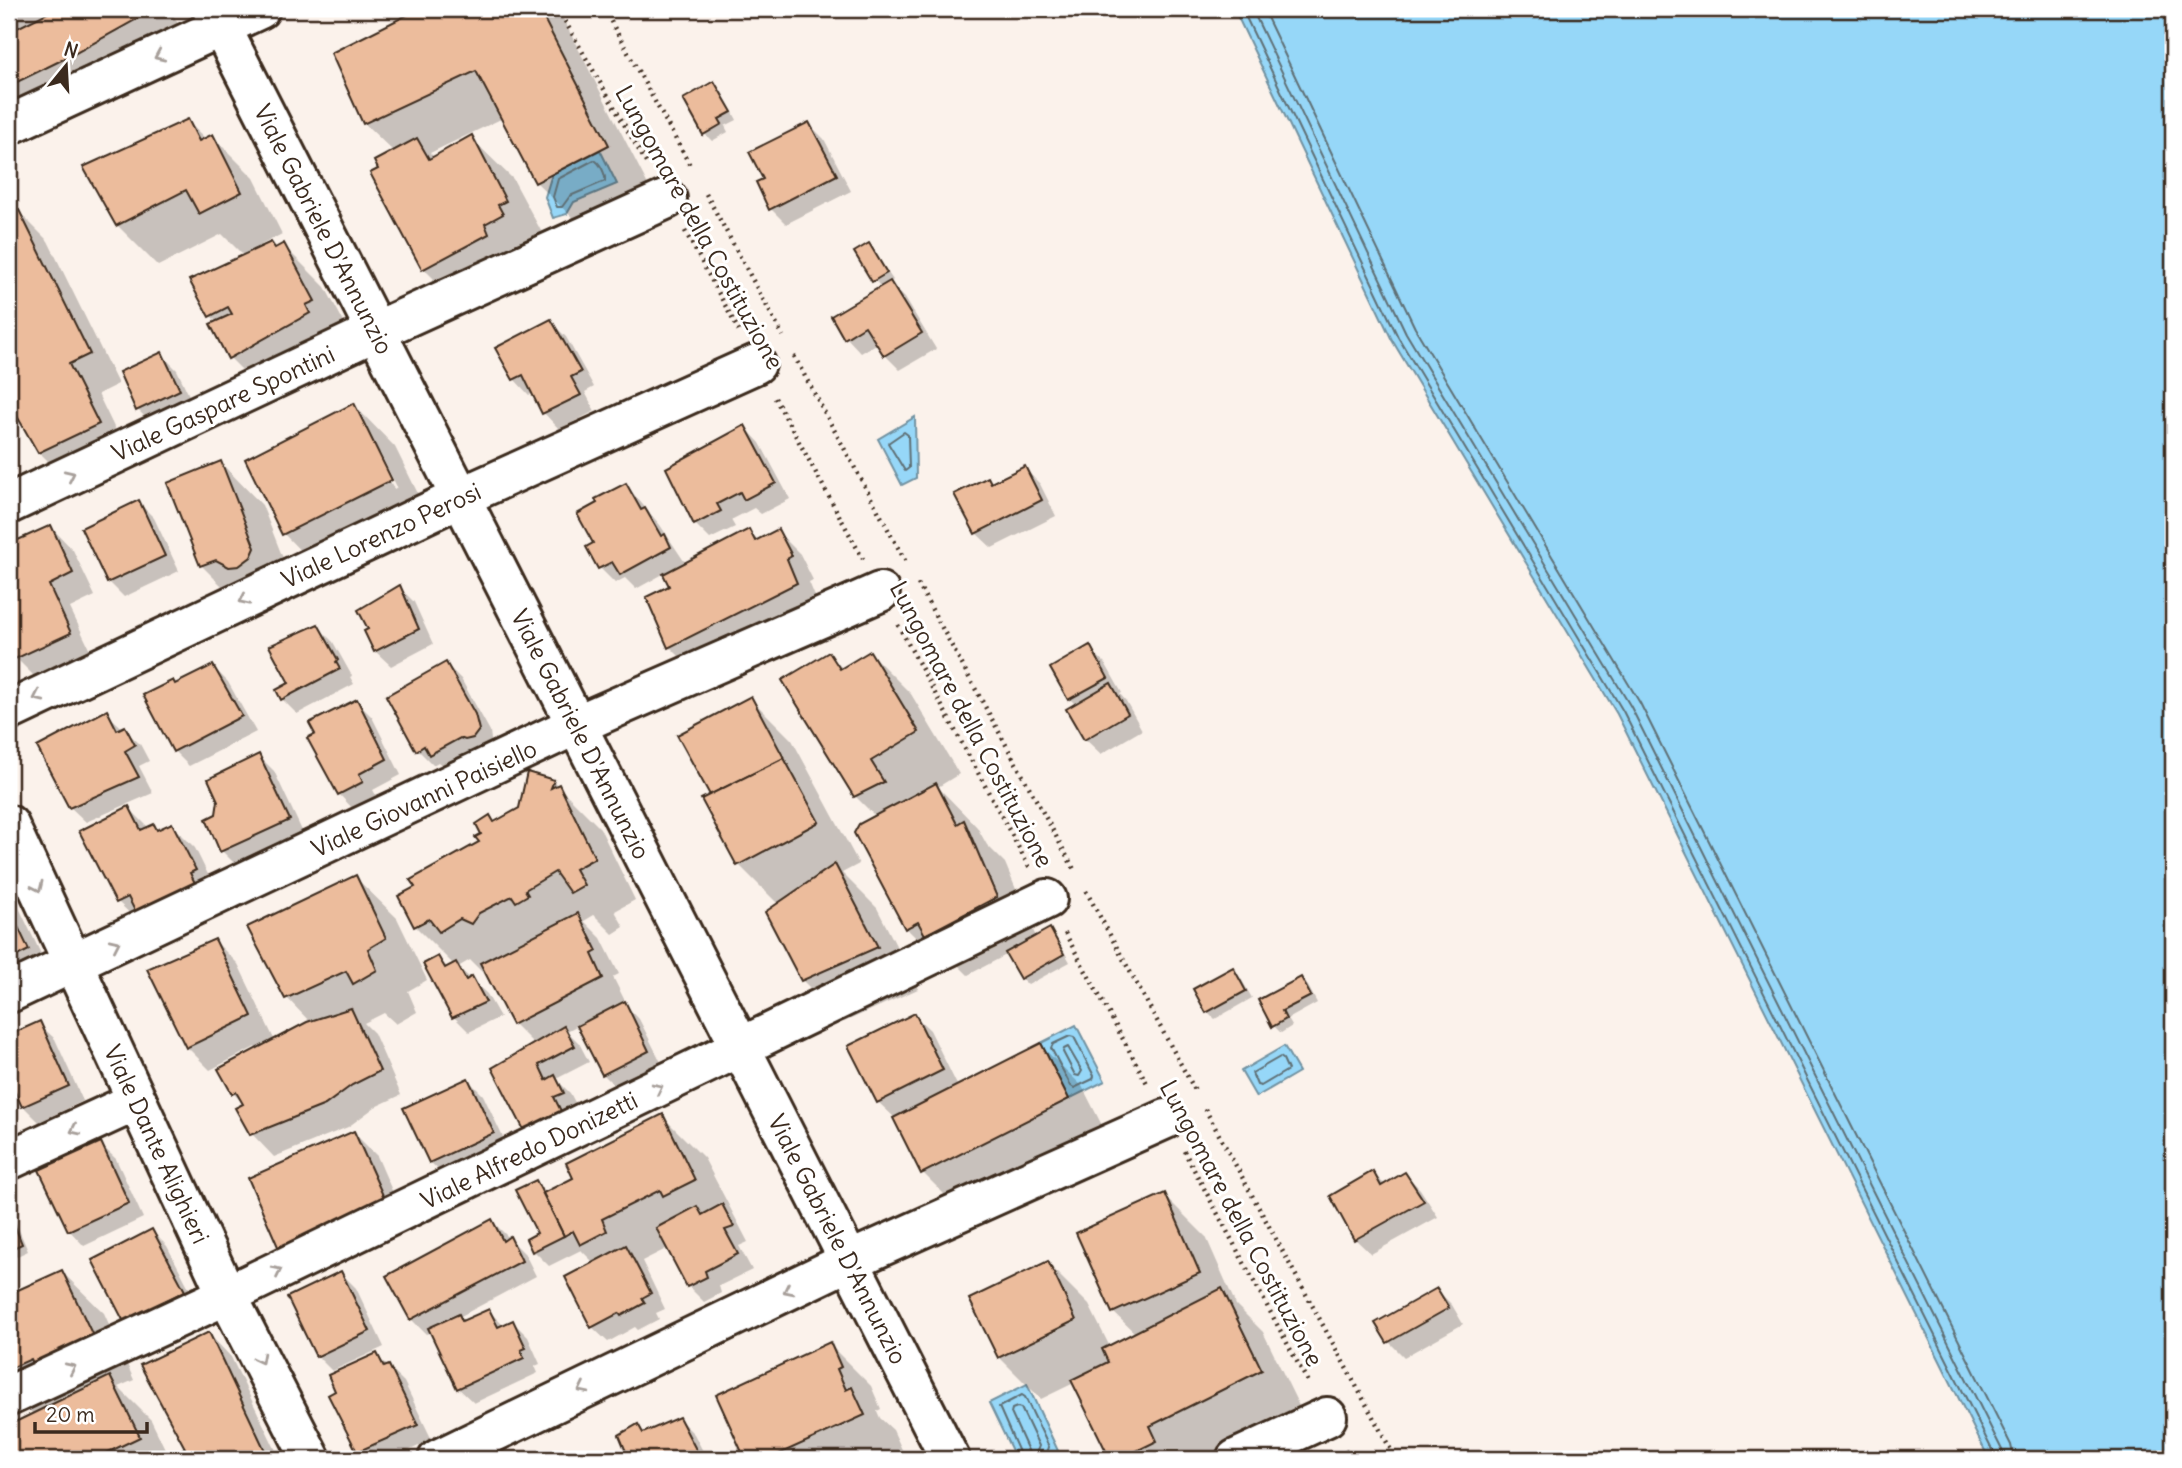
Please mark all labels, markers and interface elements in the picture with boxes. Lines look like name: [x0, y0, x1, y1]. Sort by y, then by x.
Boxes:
north arrow: [32, 32, 102, 102]
text: N: [61, 36, 81, 63]
one-way arrow: [154, 48, 166, 62]
street label: Lungomare della Costituzione: [609, 80, 791, 374]
street label: Viale Gabriele D'Annunzio: [248, 99, 400, 359]
street label: Viale Gaspare Spontini: [107, 338, 339, 468]
one-way arrow: [63, 469, 76, 483]
street label: Viale Lorenzo Perosi: [277, 476, 485, 594]
street label: Lungomare della Costituzione: [884, 576, 1060, 872]
one-way arrow: [239, 592, 251, 606]
street label: Viale Gabriele D'Annunzio: [505, 604, 657, 864]
one-way arrow: [33, 689, 45, 703]
street label: Viale Giovanni Paisiello: [307, 733, 541, 863]
one-way arrow: [29, 880, 43, 892]
one-way arrow: [108, 938, 120, 952]
street label: Viale Dante Alighieri: [98, 1040, 216, 1248]
street label: Lungomare della Costituzione: [1154, 1075, 1330, 1371]
one-way arrow: [651, 1082, 663, 1096]
street label: Viale Alfredo Donizetti: [416, 1084, 642, 1216]
street label: Viale Gabriele D'Annunzio: [762, 1109, 914, 1369]
one-way arrow: [70, 1121, 82, 1135]
one-way arrow: [270, 1265, 282, 1279]
one-way arrow: [783, 1282, 795, 1296]
one-way arrow: [251, 1352, 265, 1364]
one-way arrow: [64, 1362, 76, 1376]
one-way arrow: [578, 1381, 590, 1395]
scale bar: [35, 1391, 147, 1435]
text: 20 m: [46, 1401, 95, 1428]

